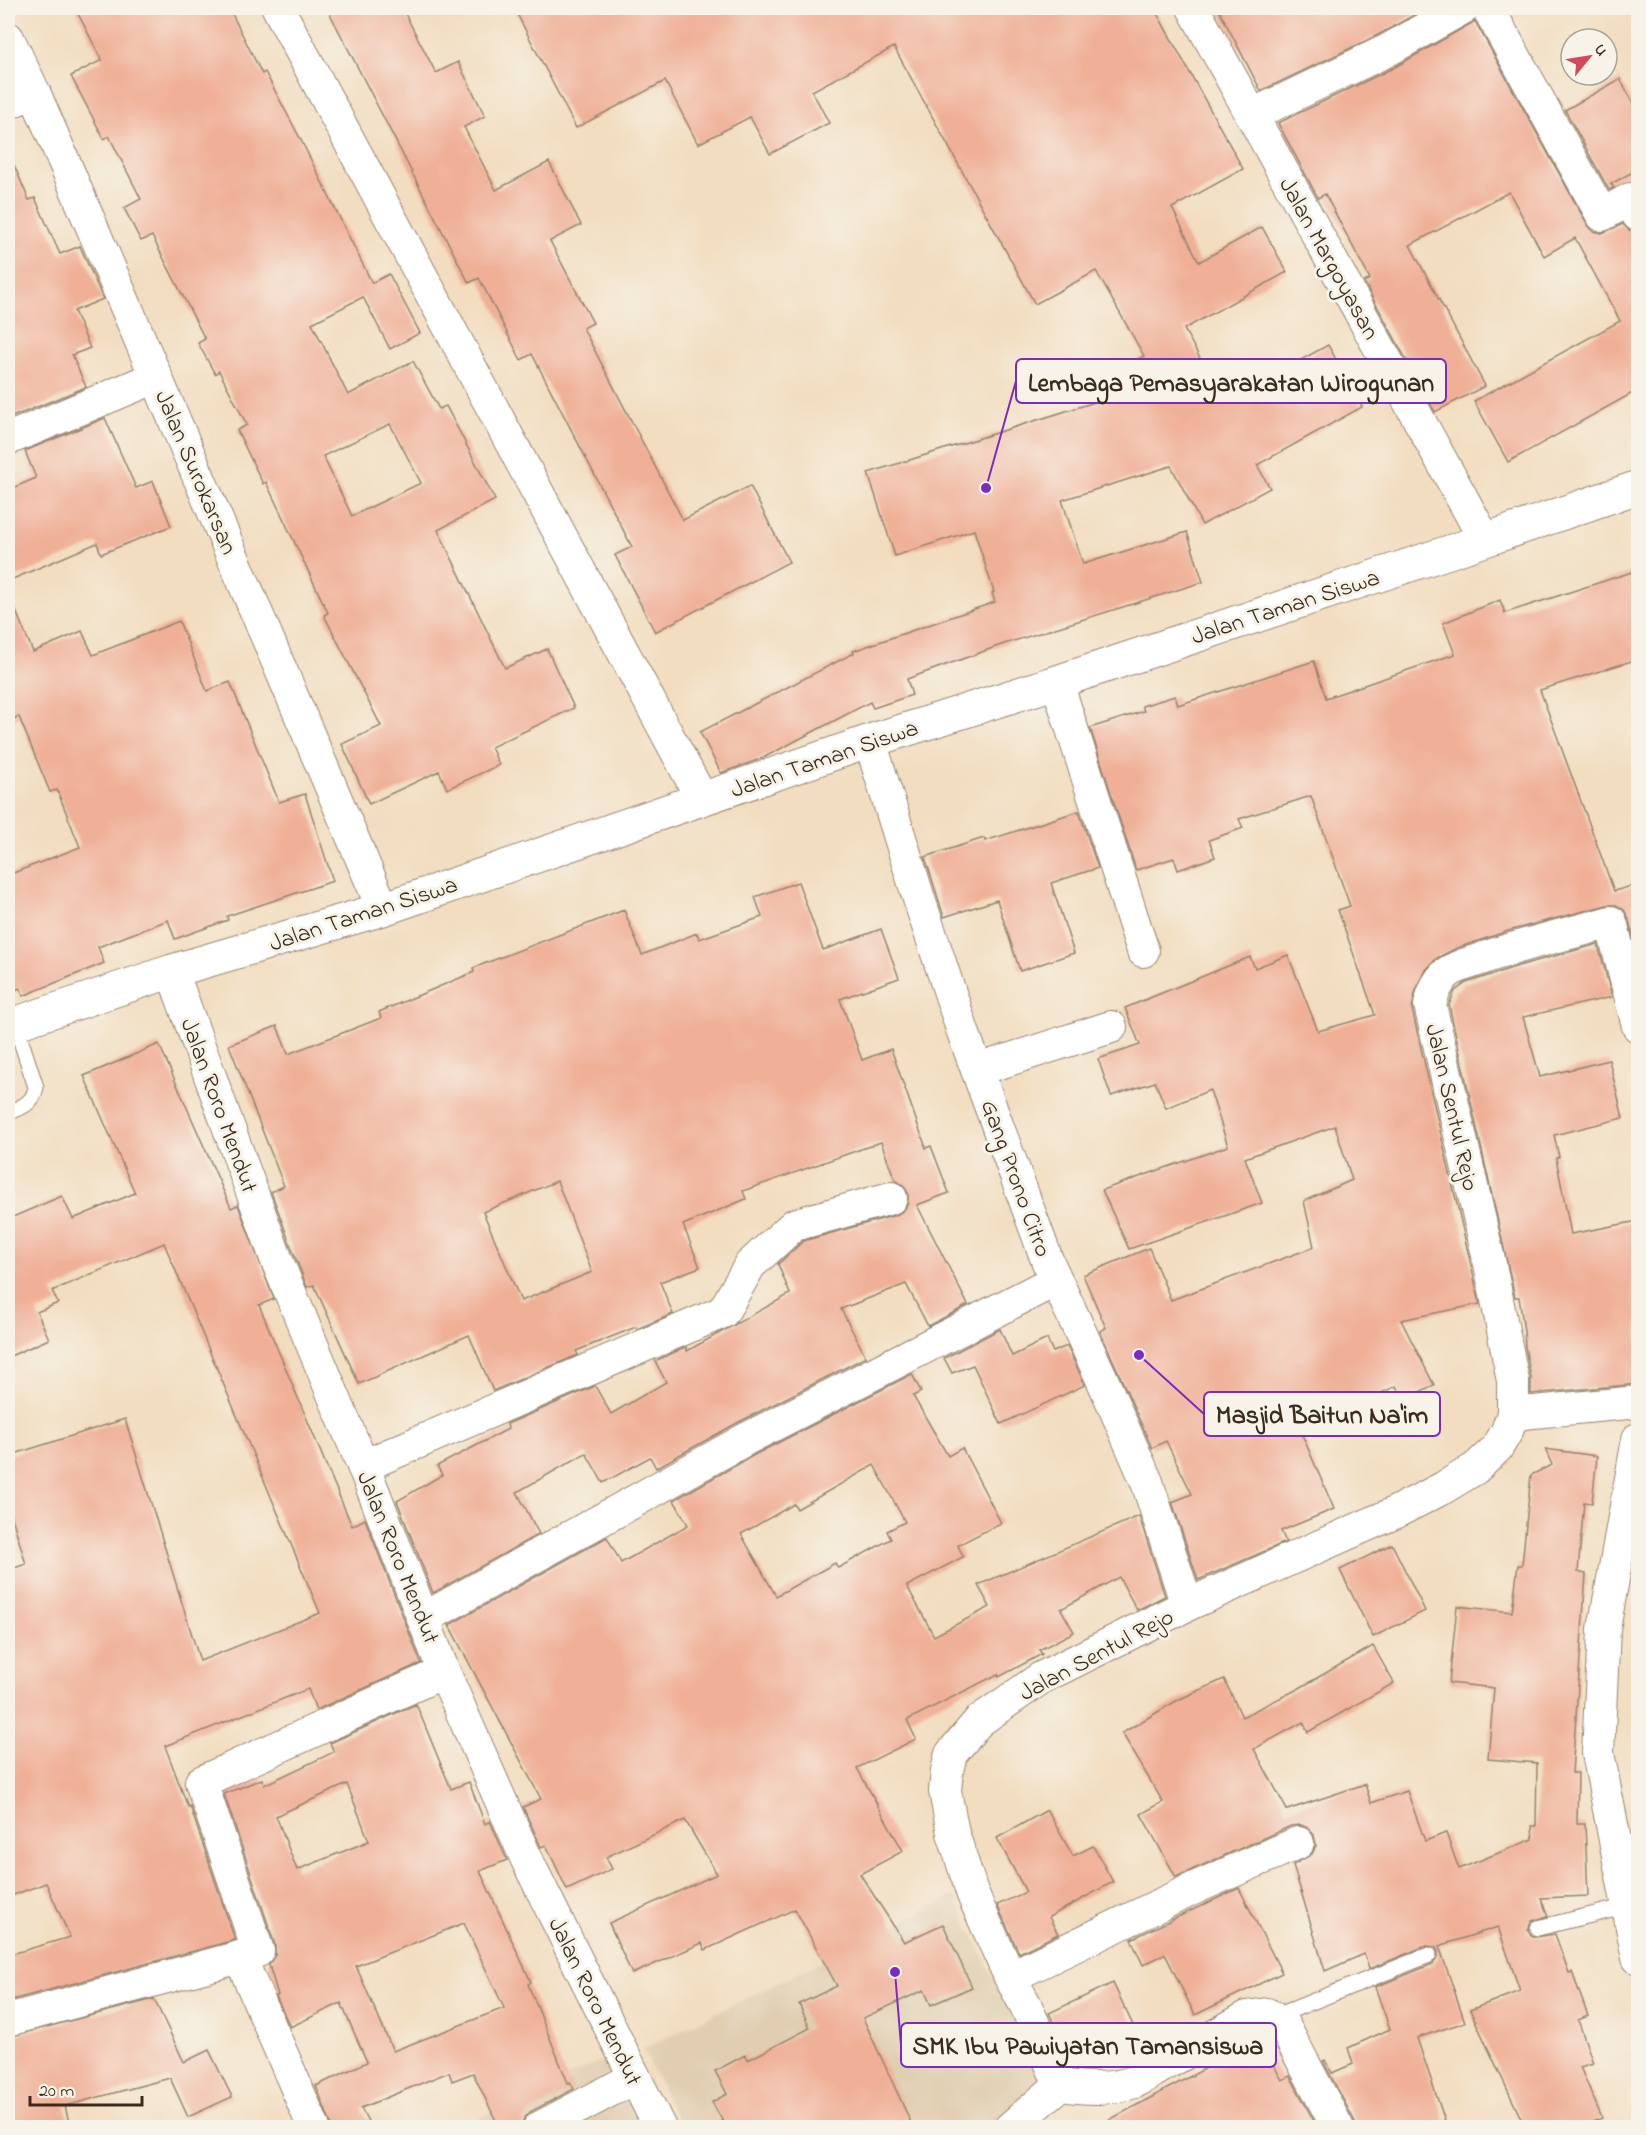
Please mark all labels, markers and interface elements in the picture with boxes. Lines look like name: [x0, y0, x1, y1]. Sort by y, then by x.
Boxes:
north arrow: [1559, 27, 1619, 87]
text: U: [1587, 40, 1613, 61]
street label: Jalan Margoyasan: [1268, 172, 1387, 347]
callout: Lembaga Pemasyarakatan Wirogunan: [1016, 359, 1446, 403]
text: Lembaga Pemasyarakatan Wirogunan: [1028, 366, 1434, 405]
street label: Jalan Surokarsan: [144, 385, 245, 561]
street label: Jalan Taman Siswa: [1187, 561, 1385, 655]
street label: Jalan Taman Siswa: [726, 712, 923, 809]
street label: Jalan Taman Siswa: [265, 868, 463, 962]
street label: Jalan Roro Mendut: [170, 1014, 265, 1198]
street label: Jalan Sentul Rejo: [1414, 1021, 1487, 1195]
street label: Gang Prono Citro: [970, 1095, 1059, 1262]
callout: Masjid Baitun Na'im: [1204, 1392, 1440, 1436]
text: Masjid Baitun Na'im: [1216, 1398, 1428, 1436]
street label: Jalan Roro Mendut: [346, 1466, 447, 1650]
street label: Jalan Sentul Rejo: [1014, 1601, 1181, 1712]
street label: Jalan Roro Mendut: [538, 1912, 650, 2092]
callout: SMK Ibu Pawiyatan Tamansiswa: [901, 2023, 1276, 2067]
text: SMK Ibu Pawiyatan Tamansiswa: [913, 2029, 1263, 2067]
scale bar: [30, 2069, 142, 2107]
text: 20 m: [39, 2079, 74, 2105]

